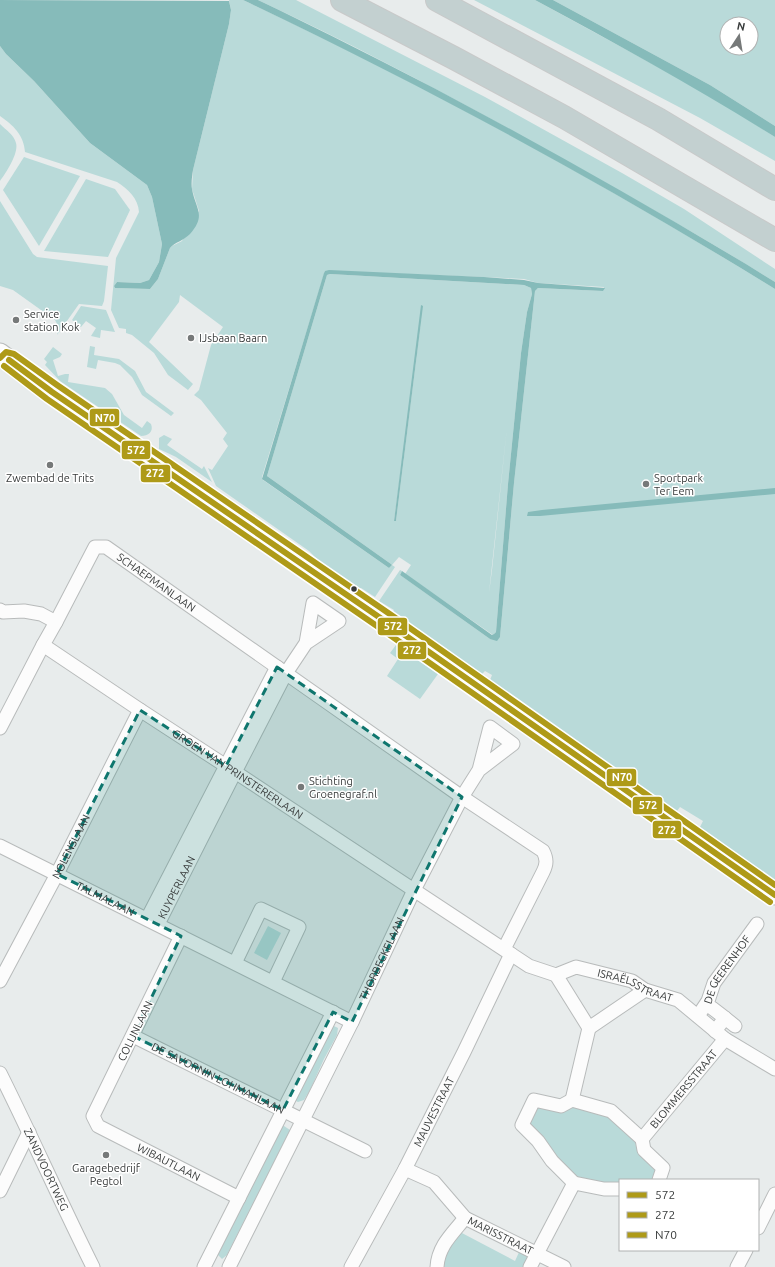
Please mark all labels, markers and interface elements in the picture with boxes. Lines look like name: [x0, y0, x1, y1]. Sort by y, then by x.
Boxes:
north arrow: [719, 16, 759, 56]
text: N: [736, 19, 746, 33]
place label: Service station Kok: [24, 308, 80, 333]
marker: Service station Kok: [11, 315, 21, 325]
place label: IJsbaan Baarn: [199, 332, 267, 344]
marker: IJsbaan Baarn: [186, 333, 196, 343]
line badge: N70: [89, 408, 120, 427]
text: N70: [95, 412, 115, 424]
line badge: 572: [121, 440, 151, 460]
text: 572: [127, 444, 145, 456]
marker: Zwembad de Trits: [45, 460, 55, 470]
line badge: 272: [140, 464, 171, 483]
text: 272: [146, 467, 164, 479]
place label: Zwembad de Trits: [6, 472, 94, 484]
place label: Sportpark Ter Eem: [654, 472, 703, 497]
marker: Sportpark Ter Eem: [641, 479, 651, 489]
street label: SCHAEPMANLAAN: [115, 551, 198, 614]
unlabelled marker: [349, 584, 359, 594]
line badge: 572: [377, 617, 408, 636]
text: 572: [384, 620, 402, 632]
line badge: 272: [397, 641, 427, 660]
text: 272: [403, 644, 421, 656]
street label: GROEN VAN PRINSTERERLAAN: [170, 727, 305, 821]
line badge: N70: [606, 768, 637, 787]
text: N70: [612, 771, 632, 783]
place label: Stichting Groenegraf.nl: [309, 775, 377, 800]
marker: Stichting Groenegraf.nl: [296, 782, 306, 792]
line badge: 572: [632, 796, 663, 815]
text: 572: [639, 799, 657, 811]
street label: NOLENSLAAN: [50, 812, 92, 881]
line badge: 272: [652, 820, 682, 839]
text: 272: [658, 824, 676, 836]
street label: KUYPERLAAN: [156, 854, 197, 921]
street label: TALMALAAN: [74, 879, 137, 918]
street label: THORBECKELAAN: [357, 915, 406, 1002]
street label: DE GEERENHOF: [702, 933, 753, 1005]
street label: ISRAËLSSTRAAT: [596, 967, 674, 1004]
street label: COLIJNLAAN: [115, 999, 155, 1063]
street label: DE SAVORNIN LOHMANLAAN: [150, 1040, 287, 1116]
street label: BLOMMERSSTRAAT: [648, 1047, 719, 1131]
street label: MAUVESTRAAT: [411, 1075, 456, 1149]
street label: ZANDVOORTWEG: [22, 1126, 71, 1213]
street label: WIBAUTLAAN: [135, 1141, 202, 1183]
marker: Garagebedrijf Pegtol: [101, 1150, 111, 1160]
place label: Garagebedrijf Pegtol: [72, 1162, 141, 1187]
legend: [619, 1179, 759, 1251]
text: 572: [655, 1188, 675, 1201]
text: 272: [655, 1208, 675, 1221]
street label: MARISSTRAAT: [466, 1214, 535, 1257]
text: N70: [655, 1228, 677, 1241]

